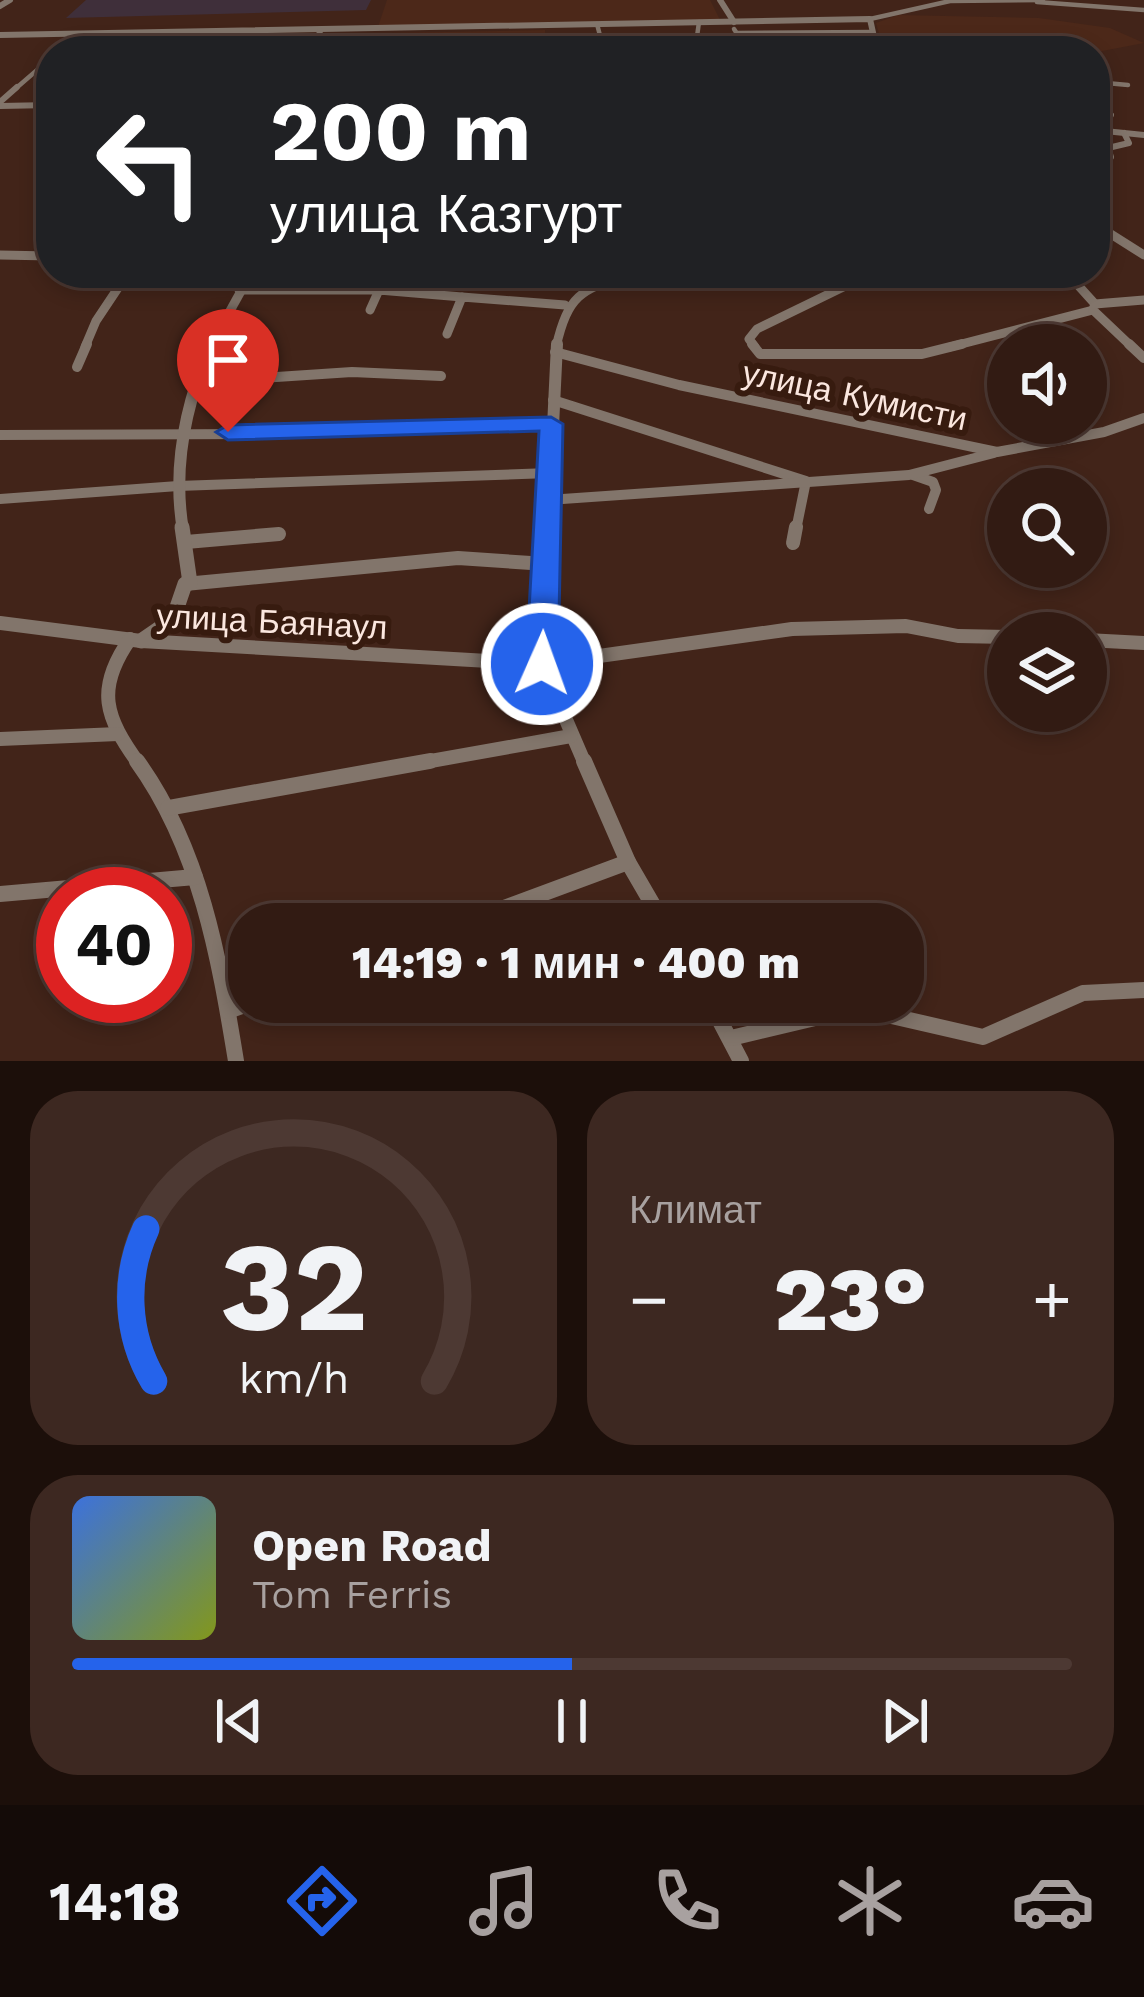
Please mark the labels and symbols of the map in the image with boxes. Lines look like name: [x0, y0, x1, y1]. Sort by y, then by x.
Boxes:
pin: [177, 309, 279, 432]
street label: улица Кумисти: [739, 353, 971, 438]
street label: улица Баянаул: [156, 596, 388, 647]
position arrow: [479, 601, 605, 727]
speed limit sign: 40: [36, 867, 192, 1023]

